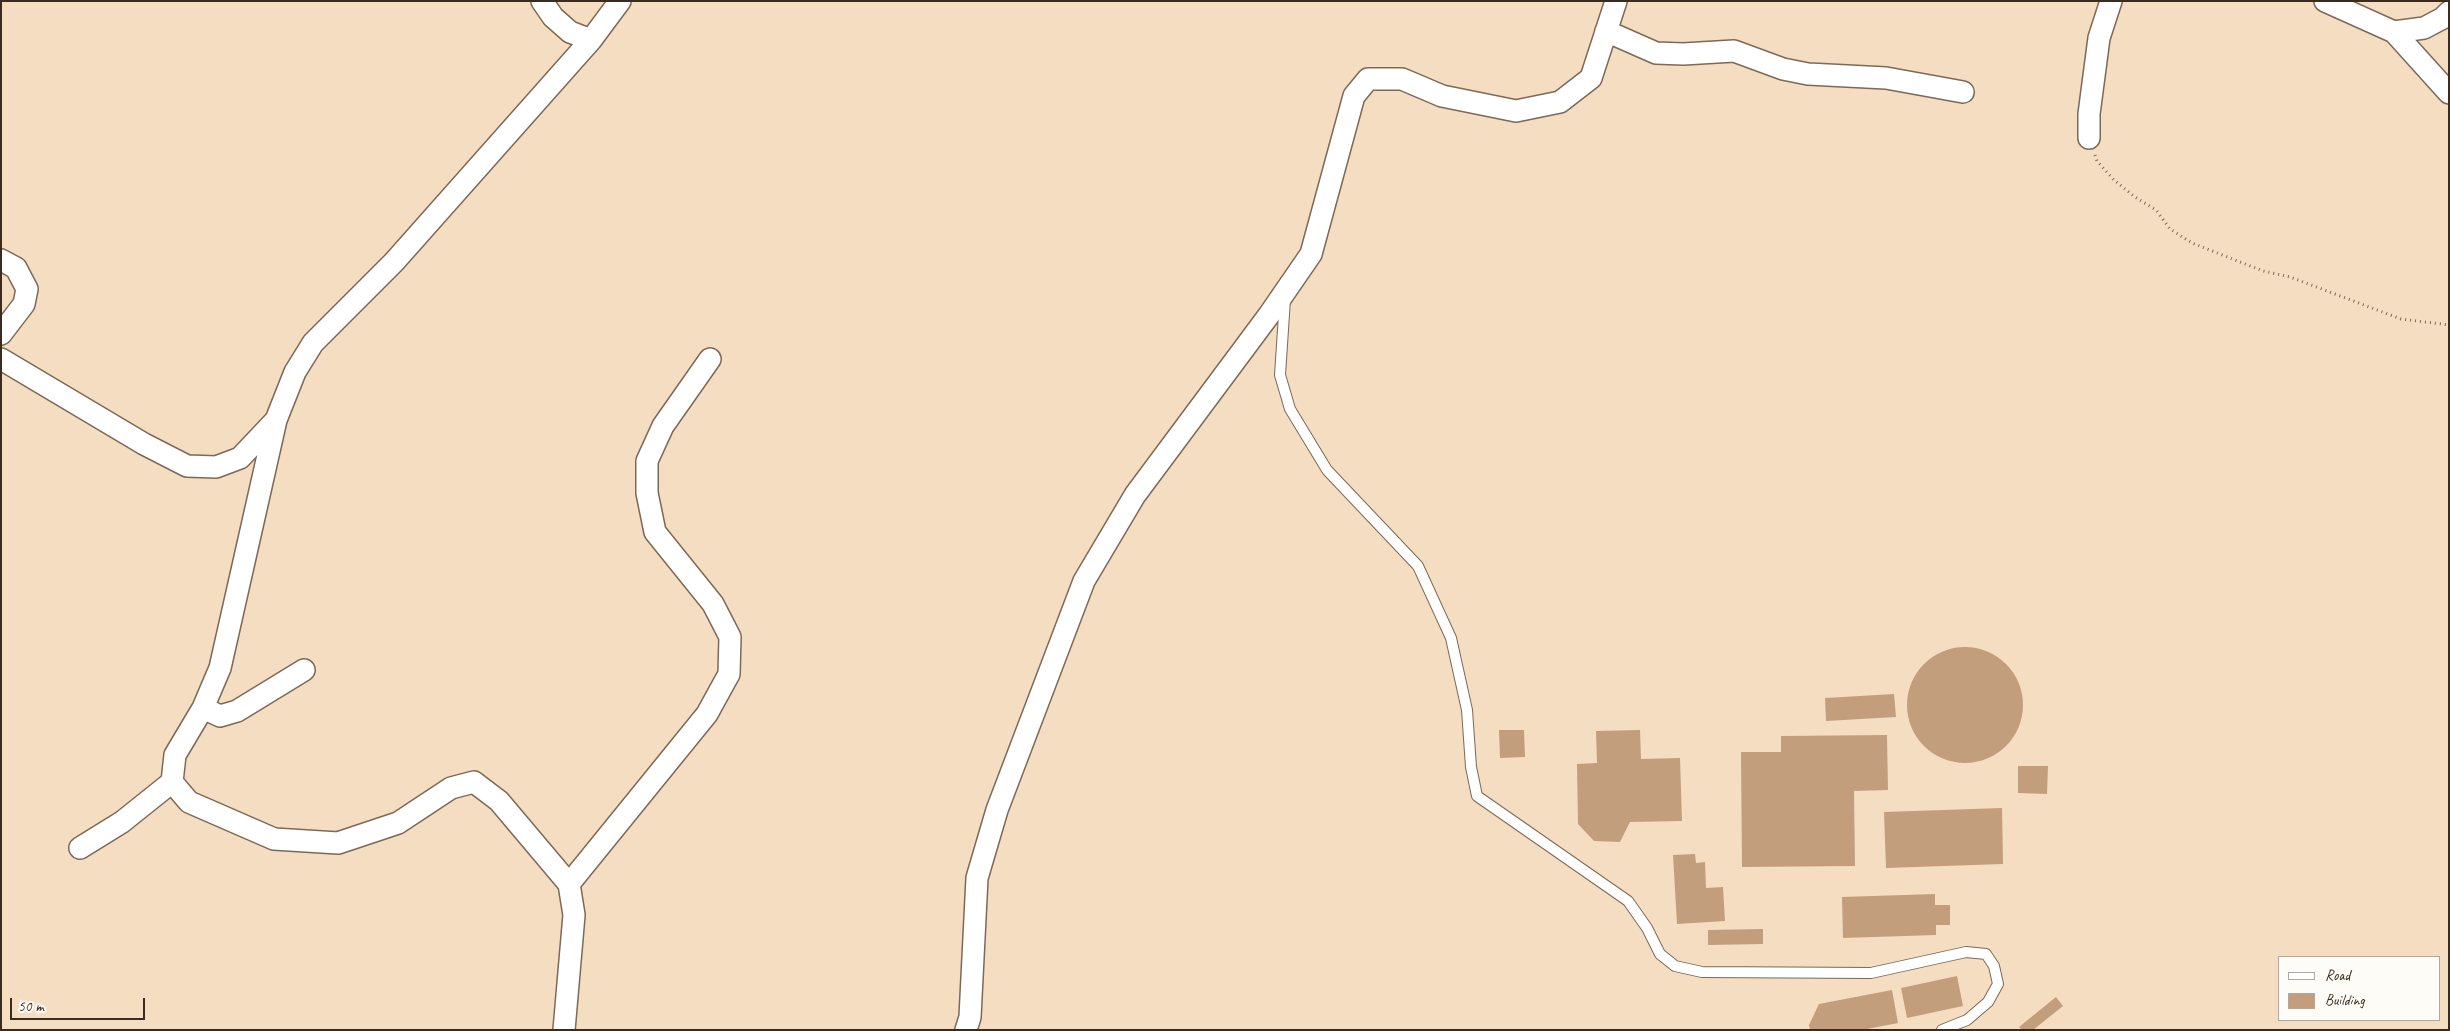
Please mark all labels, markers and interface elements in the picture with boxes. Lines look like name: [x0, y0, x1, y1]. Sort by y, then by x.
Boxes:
legend: [2278, 956, 2440, 1021]
text: Road: [2325, 966, 2350, 985]
scale bar: [12, 988, 148, 1020]
text: Building: [2325, 991, 2364, 1010]
text: 50 m: [18, 997, 44, 1016]

